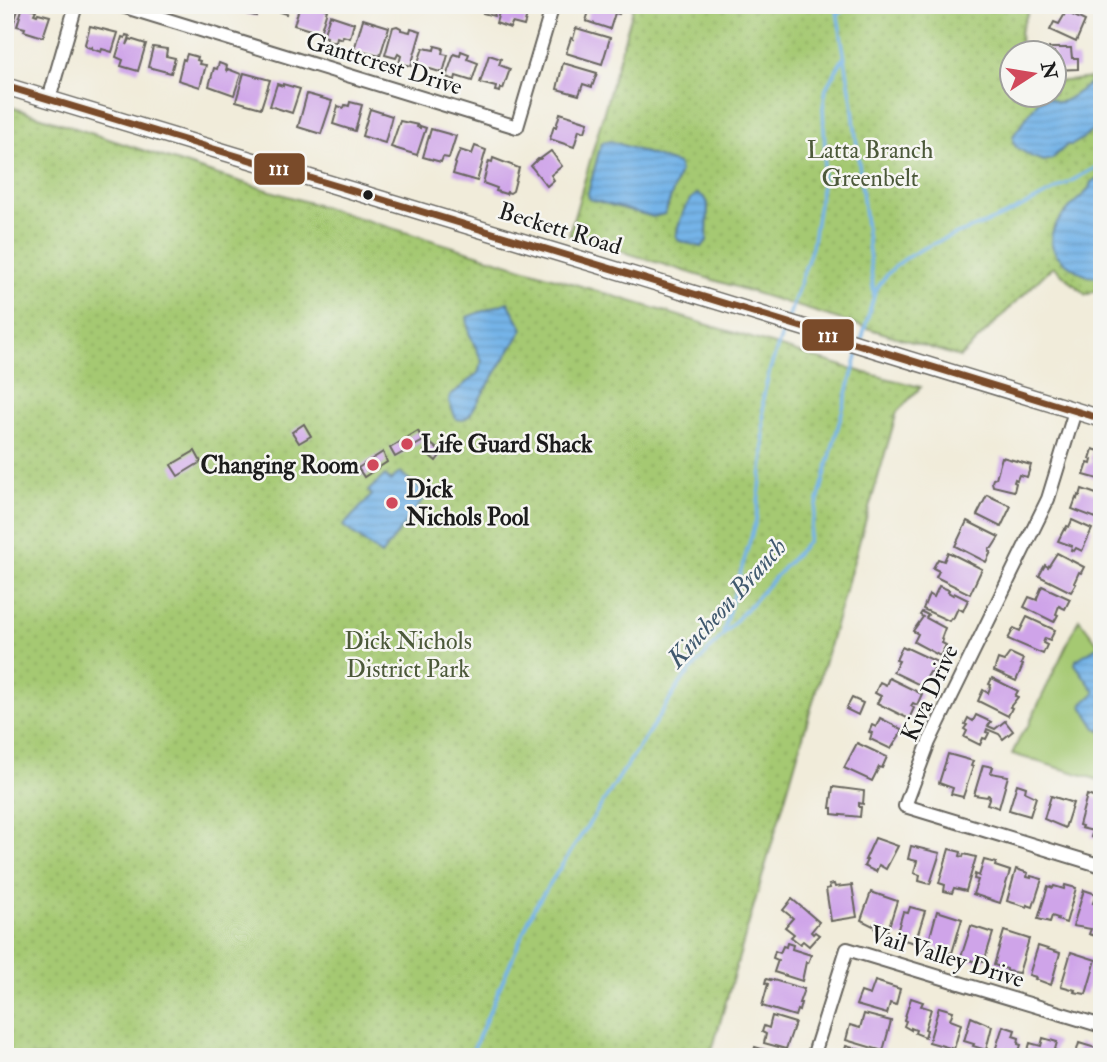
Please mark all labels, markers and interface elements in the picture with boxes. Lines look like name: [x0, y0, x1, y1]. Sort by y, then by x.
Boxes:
street label: Ganttcrest Drive: [302, 25, 466, 103]
north arrow: [998, 38, 1068, 108]
text: N: [1035, 59, 1062, 82]
park label: Latta Branch Greenbelt: [807, 135, 934, 194]
line badge: 111: [253, 152, 306, 186]
text: 111: [269, 157, 289, 181]
unlabelled marker: [361, 188, 375, 202]
street label: Beckett Road: [495, 196, 626, 262]
line badge: 111: [801, 318, 855, 352]
text: 111: [818, 324, 838, 348]
place label: Life Guard Shack: [421, 429, 593, 460]
marker: Life Guard Shack: [399, 436, 415, 452]
place label: Changing Room: [200, 450, 359, 481]
marker: Changing Room: [365, 457, 381, 473]
place label: Dick Nichols Pool: [405, 474, 530, 533]
marker: Dick Nichols Pool: [384, 495, 400, 511]
water label: Kincheon Branch: [659, 531, 794, 676]
park label: Dick Nichols District Park: [344, 626, 472, 685]
street label: Kiva Drive: [894, 640, 966, 746]
street label: Vail Valley Drive: [866, 919, 1028, 995]

